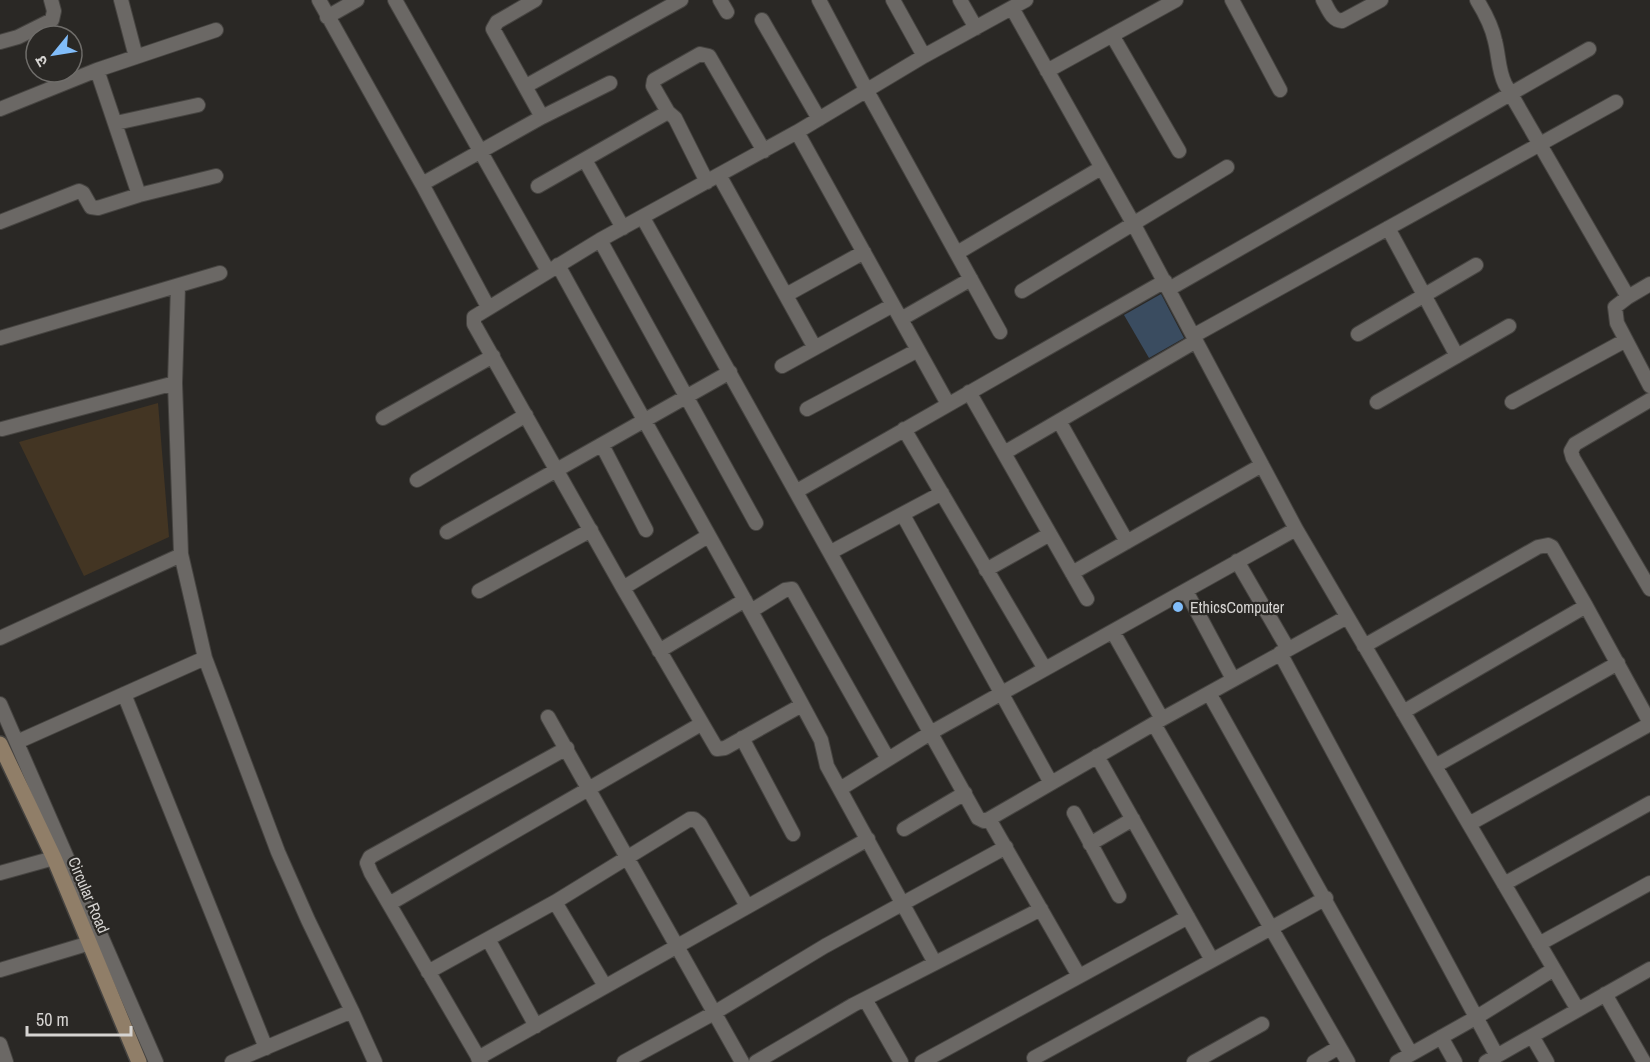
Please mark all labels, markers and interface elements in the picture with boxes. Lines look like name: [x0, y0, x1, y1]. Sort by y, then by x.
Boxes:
north arrow: [24, 24, 84, 84]
text: उ: [29, 51, 53, 71]
place label: EthicsComputer: [1190, 596, 1285, 618]
marker: EthicsComputer: [1171, 600, 1185, 614]
street label: Circular Road: [63, 853, 115, 937]
scale bar: [27, 999, 130, 1037]
text: 50 m: [36, 1007, 69, 1032]

